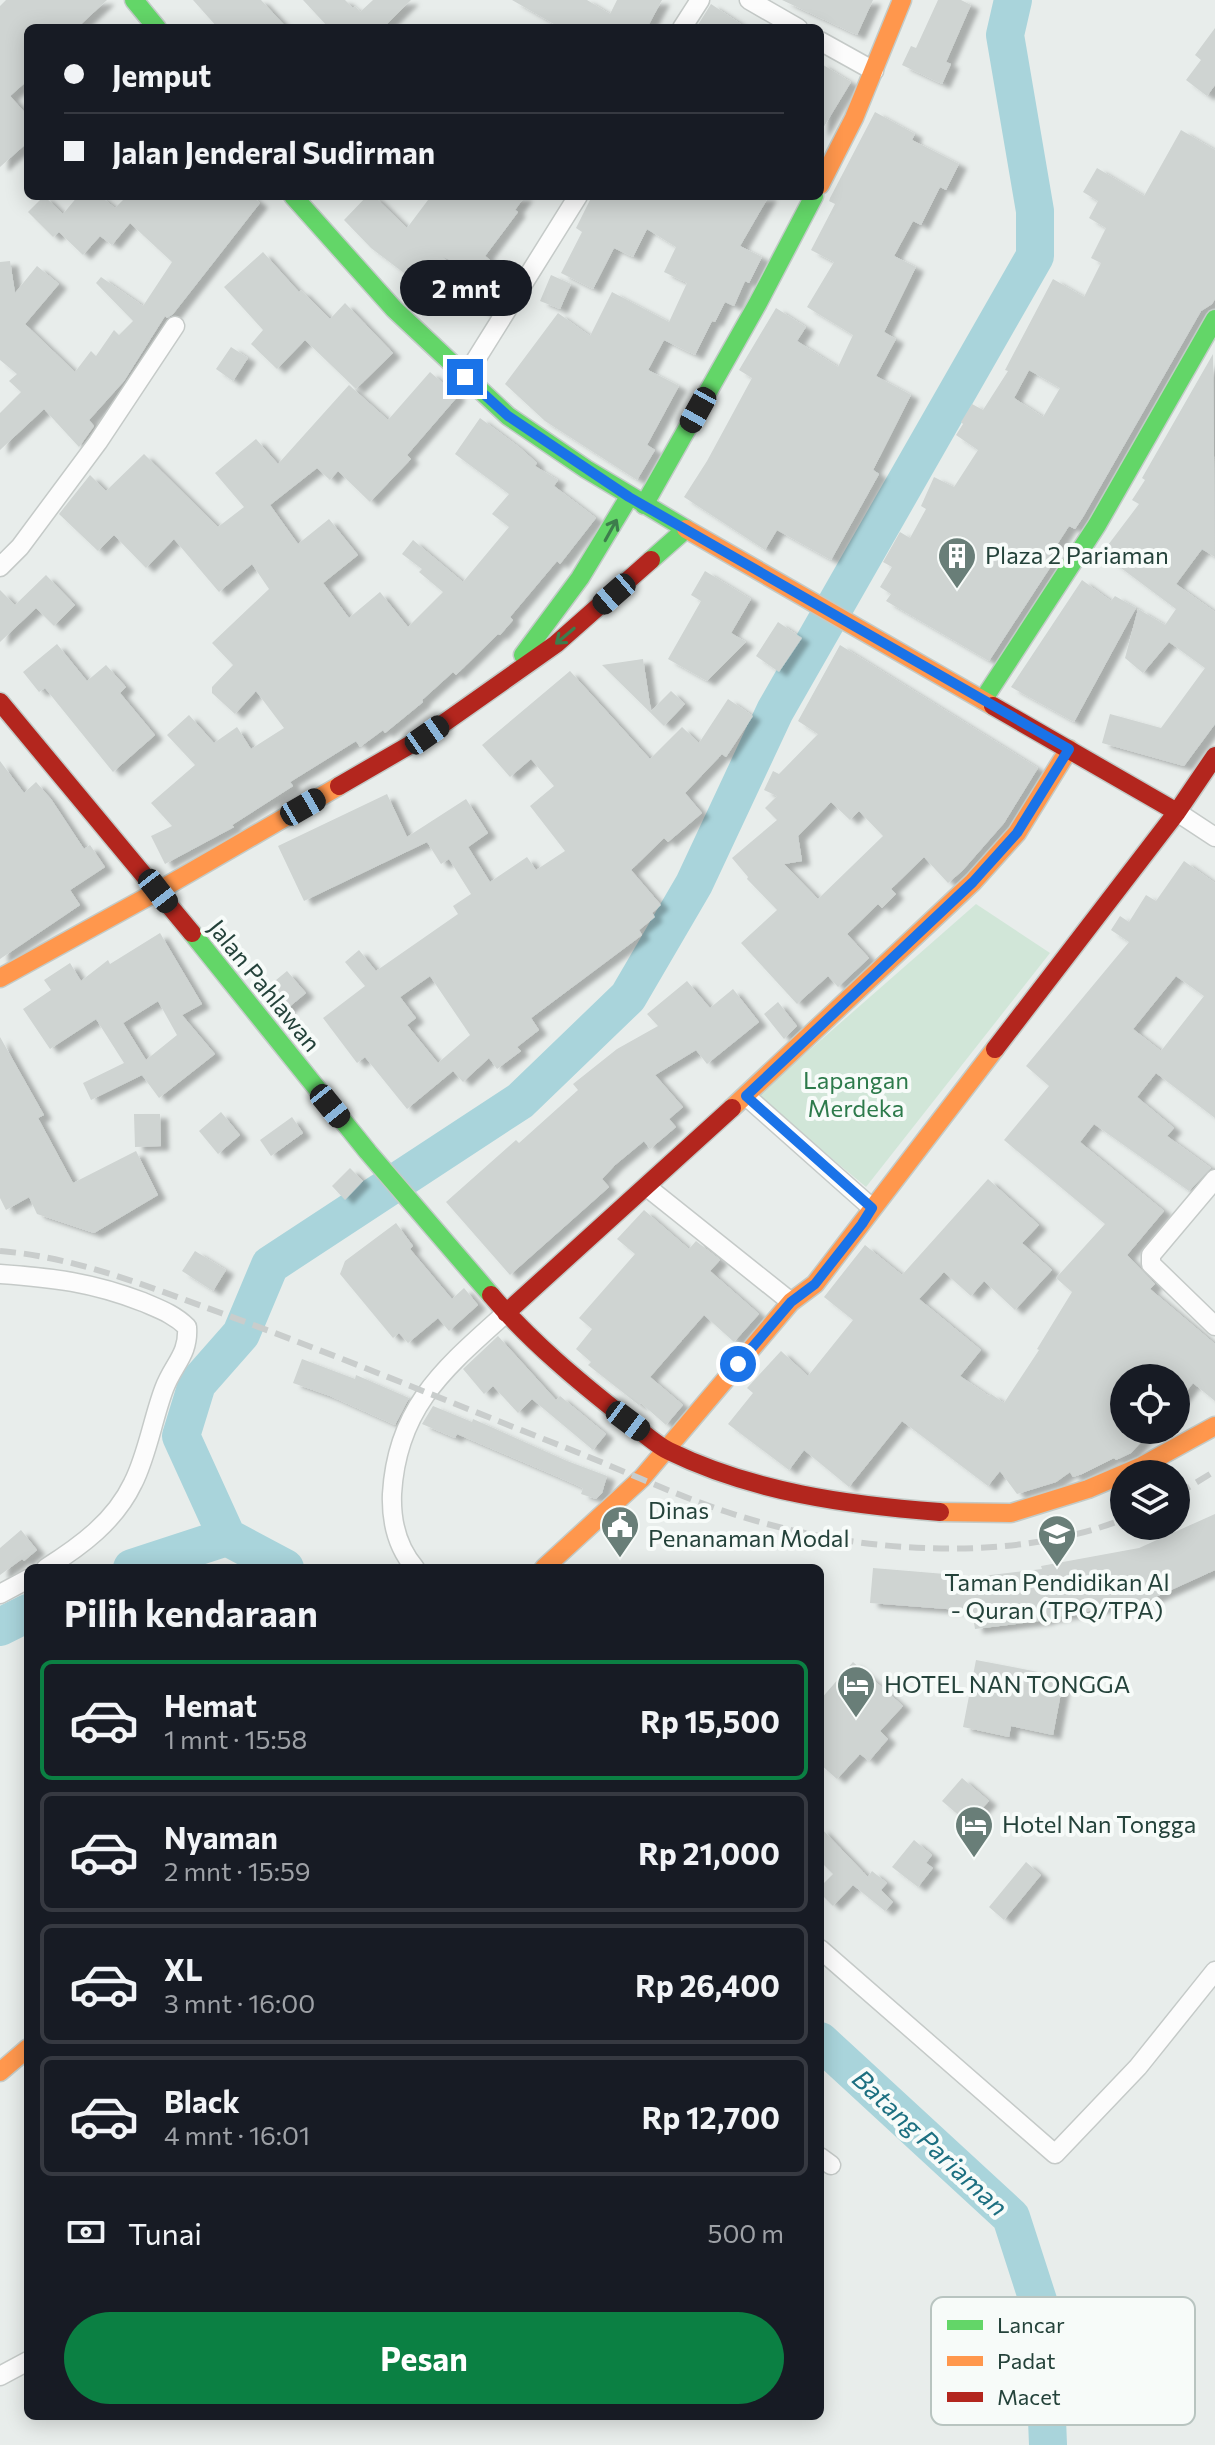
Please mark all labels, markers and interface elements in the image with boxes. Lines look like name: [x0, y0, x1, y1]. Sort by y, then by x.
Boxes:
text: Jemput: [112, 56, 211, 93]
text: Jalan Jenderal Sudirman: [112, 133, 435, 170]
callout: 2 mnt: [399, 261, 531, 317]
text: 2 mnt: [432, 272, 500, 303]
route end: [447, 359, 483, 395]
car: [676, 383, 720, 437]
one-way arrow: [603, 518, 619, 542]
building icon: Plaza 2 Pariaman: [936, 535, 978, 590]
place label: Plaza 2 Pariaman: [985, 540, 1169, 569]
car: [588, 569, 640, 619]
one-way arrow: [555, 627, 575, 645]
car: [400, 711, 454, 759]
car: [276, 785, 330, 829]
car: [134, 865, 182, 917]
street label: Jalan Pahlawan: [203, 913, 327, 1057]
park label: Lapangan Merdeka: [803, 1065, 909, 1122]
car: [306, 1080, 354, 1132]
route start: [720, 1346, 756, 1382]
map controls: [1110, 1364, 1190, 1540]
button: locate: [1110, 1364, 1190, 1444]
car: [602, 1397, 654, 1445]
button: layers: [1110, 1460, 1190, 1540]
place label: Dinas Penanaman Modal: [648, 1495, 850, 1552]
public building icon: Dinas Penanaman Modal: [599, 1504, 641, 1559]
school or university icon: Taman Pendidikan Al - Quran (TPQ/TPA): [1036, 1513, 1078, 1568]
place label: Taman Pendidikan Al - Quran (TPQ/TPA): [944, 1567, 1170, 1624]
text: Pilih kendaraan: [64, 1590, 318, 1634]
hotel icon: HOTEL NAN TONGGA: [835, 1664, 877, 1719]
place label: HOTEL NAN TONGGA: [884, 1669, 1130, 1698]
icon: car: [68, 1684, 140, 1756]
text: Hemat: [164, 1686, 257, 1723]
text: Rp 15,500: [640, 1702, 780, 1739]
text: 1 mnt · 15:58: [164, 1723, 307, 1754]
hotel icon: Hotel Nan Tongga: [953, 1804, 995, 1859]
place label: Hotel Nan Tongga: [1002, 1809, 1196, 1838]
icon: car: [68, 1816, 140, 1888]
text: Nyaman: [164, 1818, 278, 1855]
text: Rp 21,000: [638, 1834, 780, 1871]
text: 2 mnt · 15:59: [164, 1855, 311, 1886]
icon: car: [68, 1948, 140, 2020]
text: XL: [164, 1950, 203, 1987]
text: Rp 26,400: [635, 1966, 780, 2003]
text: 3 mnt · 16:00: [164, 1987, 315, 2018]
water label: Batang Pariaman: [847, 2062, 1015, 2222]
icon: car: [68, 2080, 140, 2152]
text: Black: [164, 2082, 240, 2119]
text: Rp 12,700: [642, 2098, 780, 2135]
text: 4 mnt · 16:01: [164, 2119, 310, 2150]
icon: cash: [64, 2210, 108, 2254]
text: Tunai: [128, 2214, 202, 2251]
text: 500 m: [707, 2217, 784, 2248]
legend: [931, 2297, 1195, 2425]
text: Lancar: [997, 2311, 1065, 2338]
button: Pesan: [64, 2312, 784, 2404]
text: Padat: [997, 2347, 1056, 2374]
text: Macet: [997, 2383, 1061, 2410]

